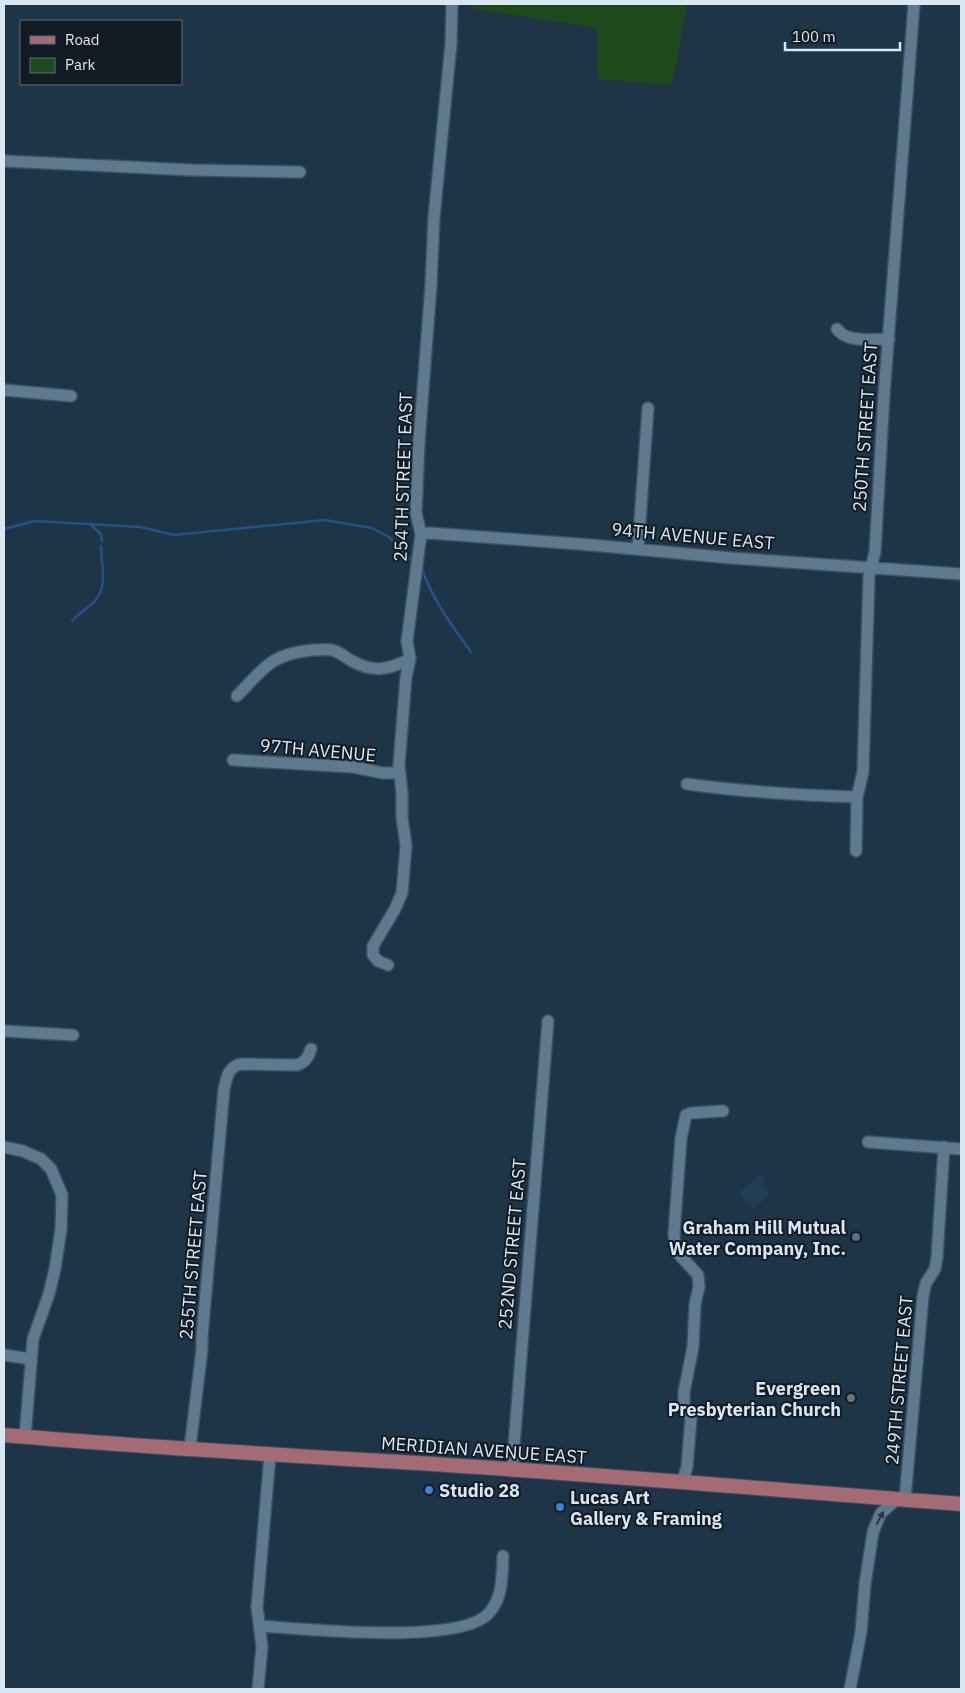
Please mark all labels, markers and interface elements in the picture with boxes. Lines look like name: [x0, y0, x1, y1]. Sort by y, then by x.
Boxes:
legend: [20, 20, 182, 85]
scale bar: [785, 20, 900, 52]
text: 100 m: [792, 27, 836, 46]
text: Road: [65, 30, 100, 49]
text: Park: [65, 55, 95, 74]
street label: 250TH STREET EAST: [848, 342, 882, 512]
street label: 254TH STREET EAST: [389, 392, 417, 562]
street label: 94TH AVENUE EAST: [611, 517, 775, 555]
street label: 97TH AVENUE: [259, 733, 377, 767]
street label: 252ND STREET EAST: [493, 1158, 531, 1330]
street label: 255TH STREET EAST: [174, 1169, 212, 1341]
place label: Graham Hill Mutual Water Company, Inc.: [669, 1216, 847, 1260]
marker: Graham Hill Mutual Water Company, Inc.: [850, 1231, 862, 1243]
street label: 249TH STREET EAST: [880, 1294, 918, 1466]
place label: Evergreen Presbyterian Church: [668, 1377, 841, 1421]
marker: Evergreen Presbyterian Church: [845, 1392, 857, 1404]
street label: MERIDIAN AVENUE EAST: [380, 1431, 588, 1469]
place label: Studio 28: [439, 1479, 520, 1502]
marker: Studio 28: [423, 1484, 435, 1496]
place label: Lucas Art Gallery & Framing: [570, 1486, 722, 1530]
marker: Lucas Art Gallery & Framing: [554, 1501, 566, 1513]
one-way arrow: [875, 1511, 884, 1524]

